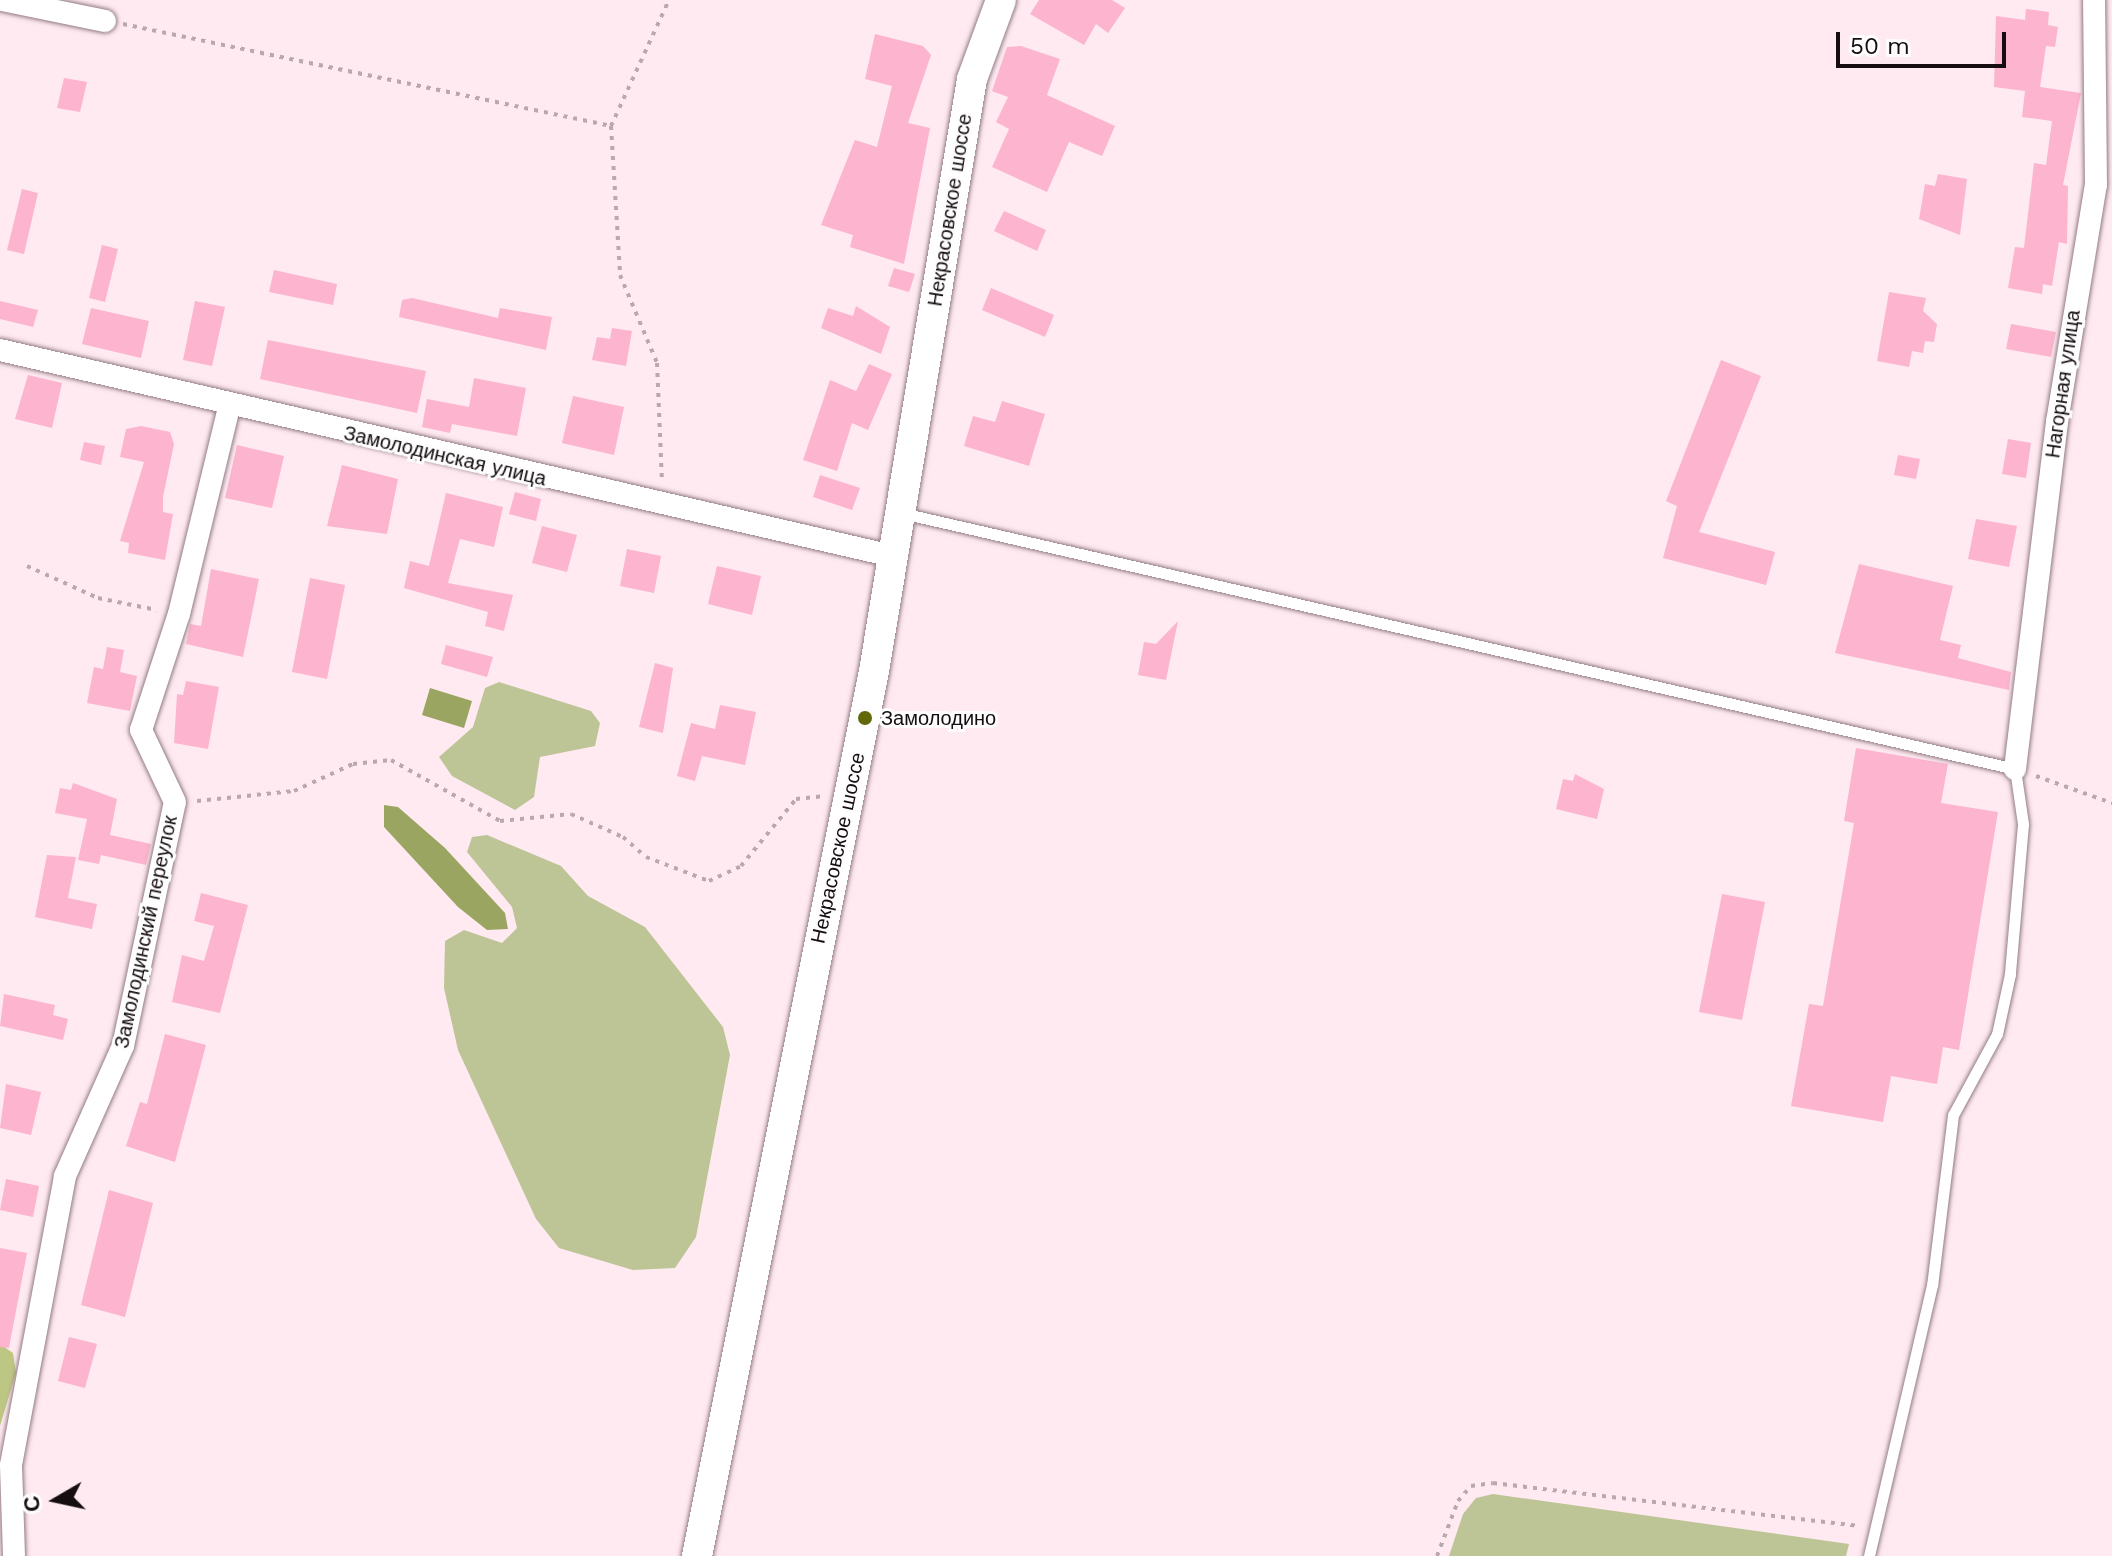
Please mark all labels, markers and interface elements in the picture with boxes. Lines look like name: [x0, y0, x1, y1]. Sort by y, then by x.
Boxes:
scale bar: [1840, 16, 2010, 66]
text: 50 m: [1850, 32, 1910, 60]
street label: Некрасовское шоссе: [923, 112, 977, 308]
street label: Нагорная улица: [2041, 308, 2085, 460]
street label: Замолодинская улица: [341, 421, 549, 491]
place label: Замолодино: [881, 706, 996, 730]
marker: Замолодино: [856, 709, 874, 727]
street label: Некрасовское шоссе: [806, 750, 870, 946]
street label: Замолодинский переулок: [110, 813, 182, 1051]
north arrow: [16, 1460, 96, 1540]
text: С: [18, 1494, 45, 1514]

